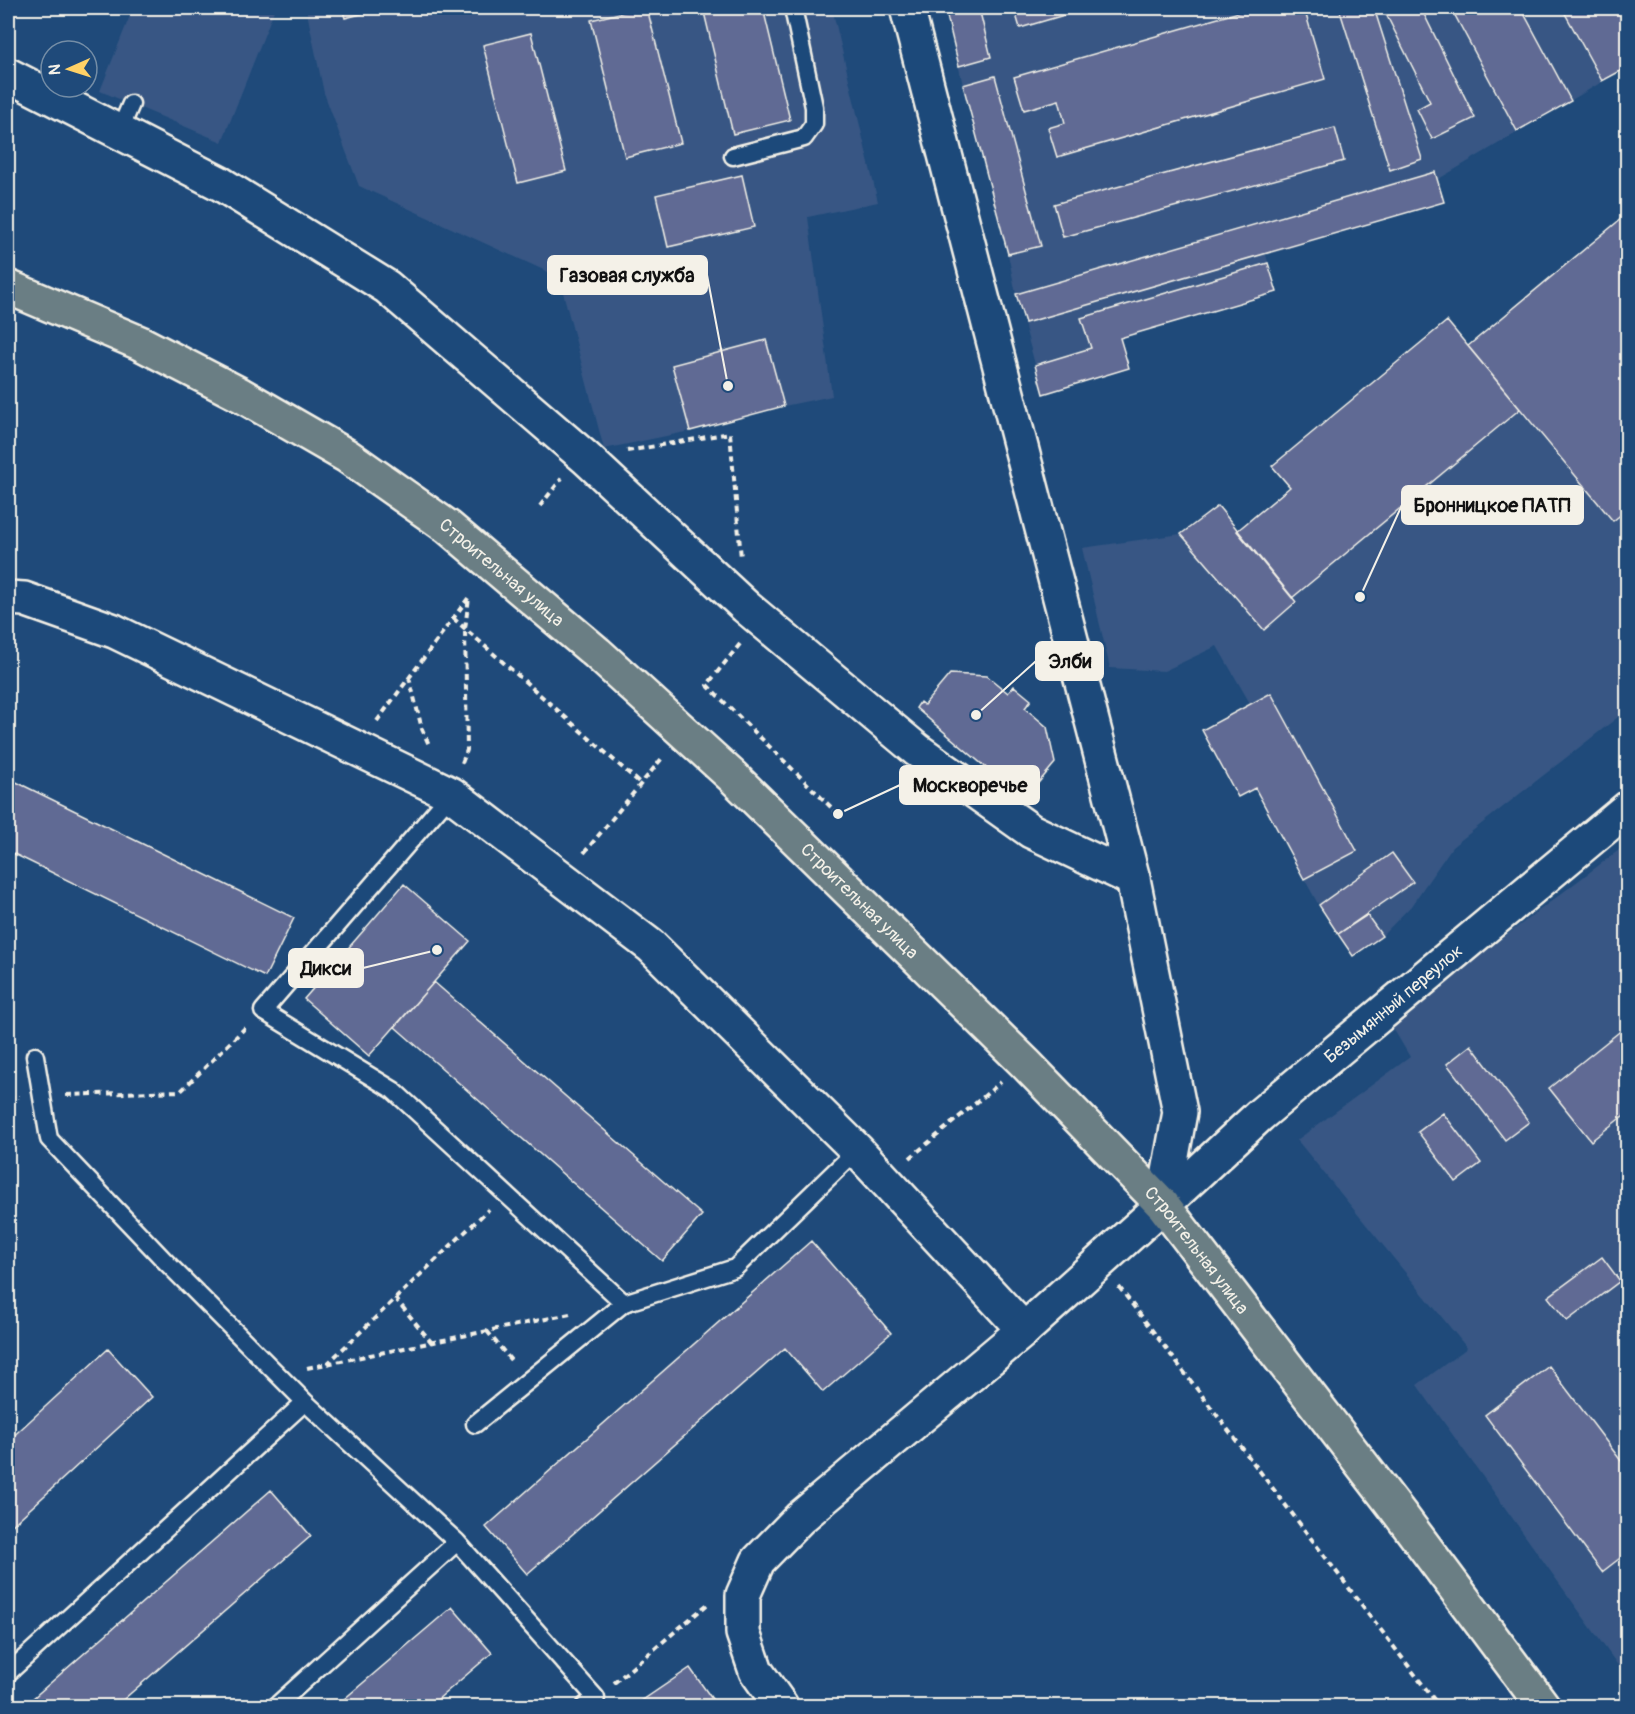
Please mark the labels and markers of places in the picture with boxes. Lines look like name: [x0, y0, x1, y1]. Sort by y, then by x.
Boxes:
callout: Газовая служба: [548, 256, 707, 294]
callout: Бронницкое ПАТП: [1402, 486, 1583, 524]
callout: Элби: [1036, 642, 1103, 680]
callout: Москворечье: [900, 766, 1039, 804]
callout: Дикси: [289, 949, 363, 987]

